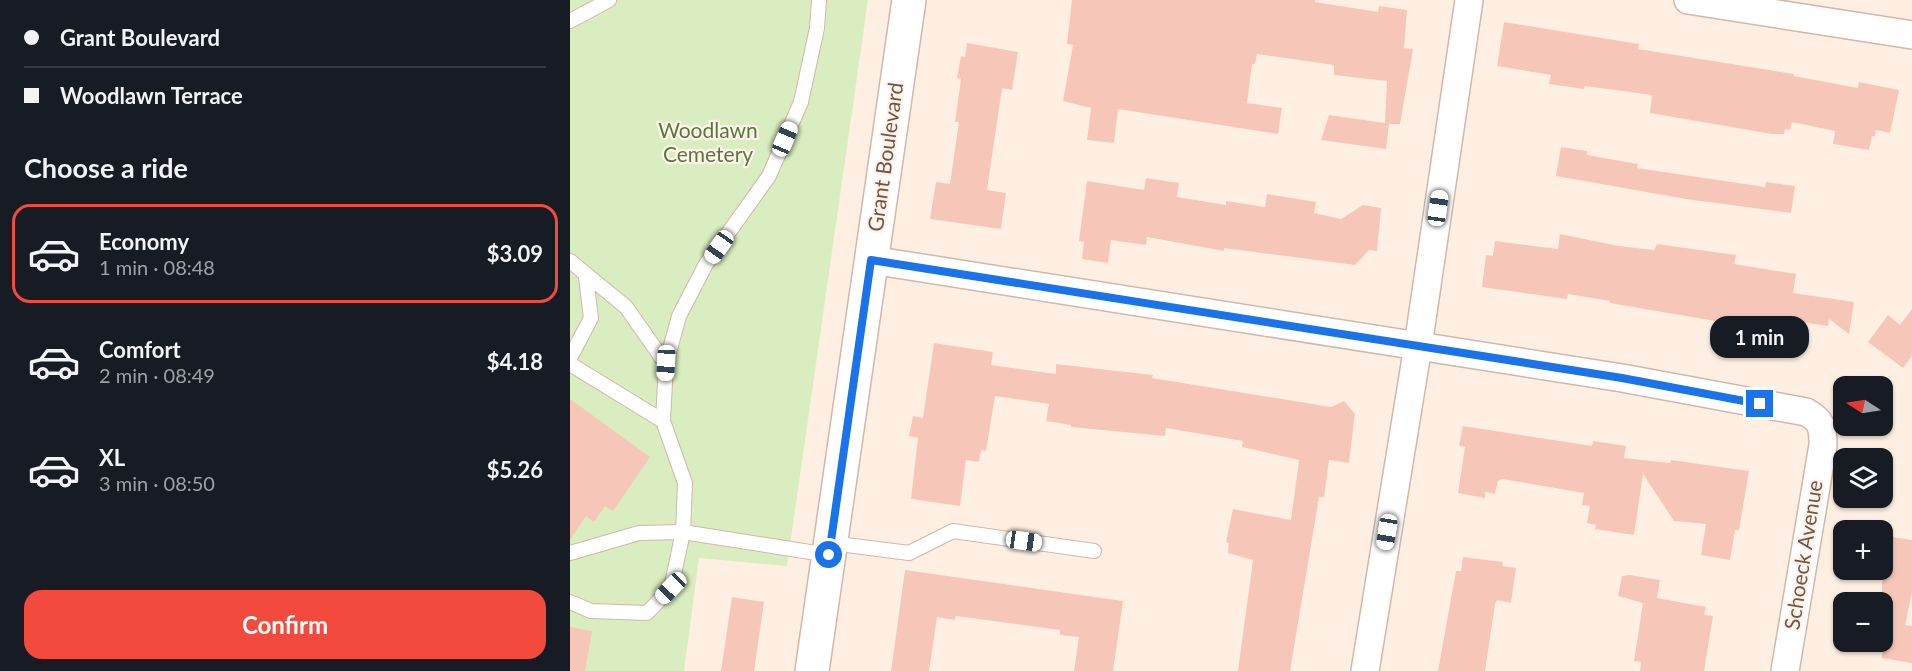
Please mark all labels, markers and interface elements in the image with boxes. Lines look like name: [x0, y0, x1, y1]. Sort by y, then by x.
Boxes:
text: Grant Boulevard: [60, 24, 220, 51]
street label: Grant Boulevard: [862, 81, 907, 233]
text: Woodlawn Terrace: [60, 82, 243, 109]
park label: Woodlawn Cemetery: [658, 117, 758, 166]
car: [770, 119, 800, 159]
text: Choose a ride: [24, 151, 188, 184]
car: [1427, 189, 1449, 227]
icon: car: [27, 227, 81, 281]
car: [701, 227, 737, 267]
text: Economy: [99, 228, 189, 255]
text: $3.09: [487, 240, 543, 267]
text: 1 min · 08:48: [99, 255, 215, 279]
callout: 1 min: [1710, 317, 1810, 359]
text: 1 min: [1735, 325, 1784, 349]
icon: car: [27, 335, 81, 389]
text: Comfort: [99, 336, 181, 363]
car: [656, 345, 676, 381]
text: $4.18: [487, 348, 543, 375]
text: 2 min · 08:49: [99, 363, 215, 387]
north arrow: [1833, 376, 1893, 436]
map controls: [1833, 376, 1893, 652]
route end: [1746, 390, 1773, 417]
icon: car: [27, 443, 81, 497]
text: XL: [99, 444, 125, 471]
button: layers: [1833, 448, 1893, 508]
text: $5.26: [487, 456, 543, 483]
text: 3 min · 08:50: [99, 471, 215, 495]
street label: Schoeck Avenue: [1778, 478, 1827, 631]
car: [1375, 513, 1399, 551]
button: +: [1833, 520, 1893, 580]
car: [1005, 530, 1043, 552]
route start: [815, 541, 842, 568]
car: [652, 569, 690, 607]
button: Confirm: [24, 590, 546, 659]
button: −: [1833, 592, 1893, 652]

